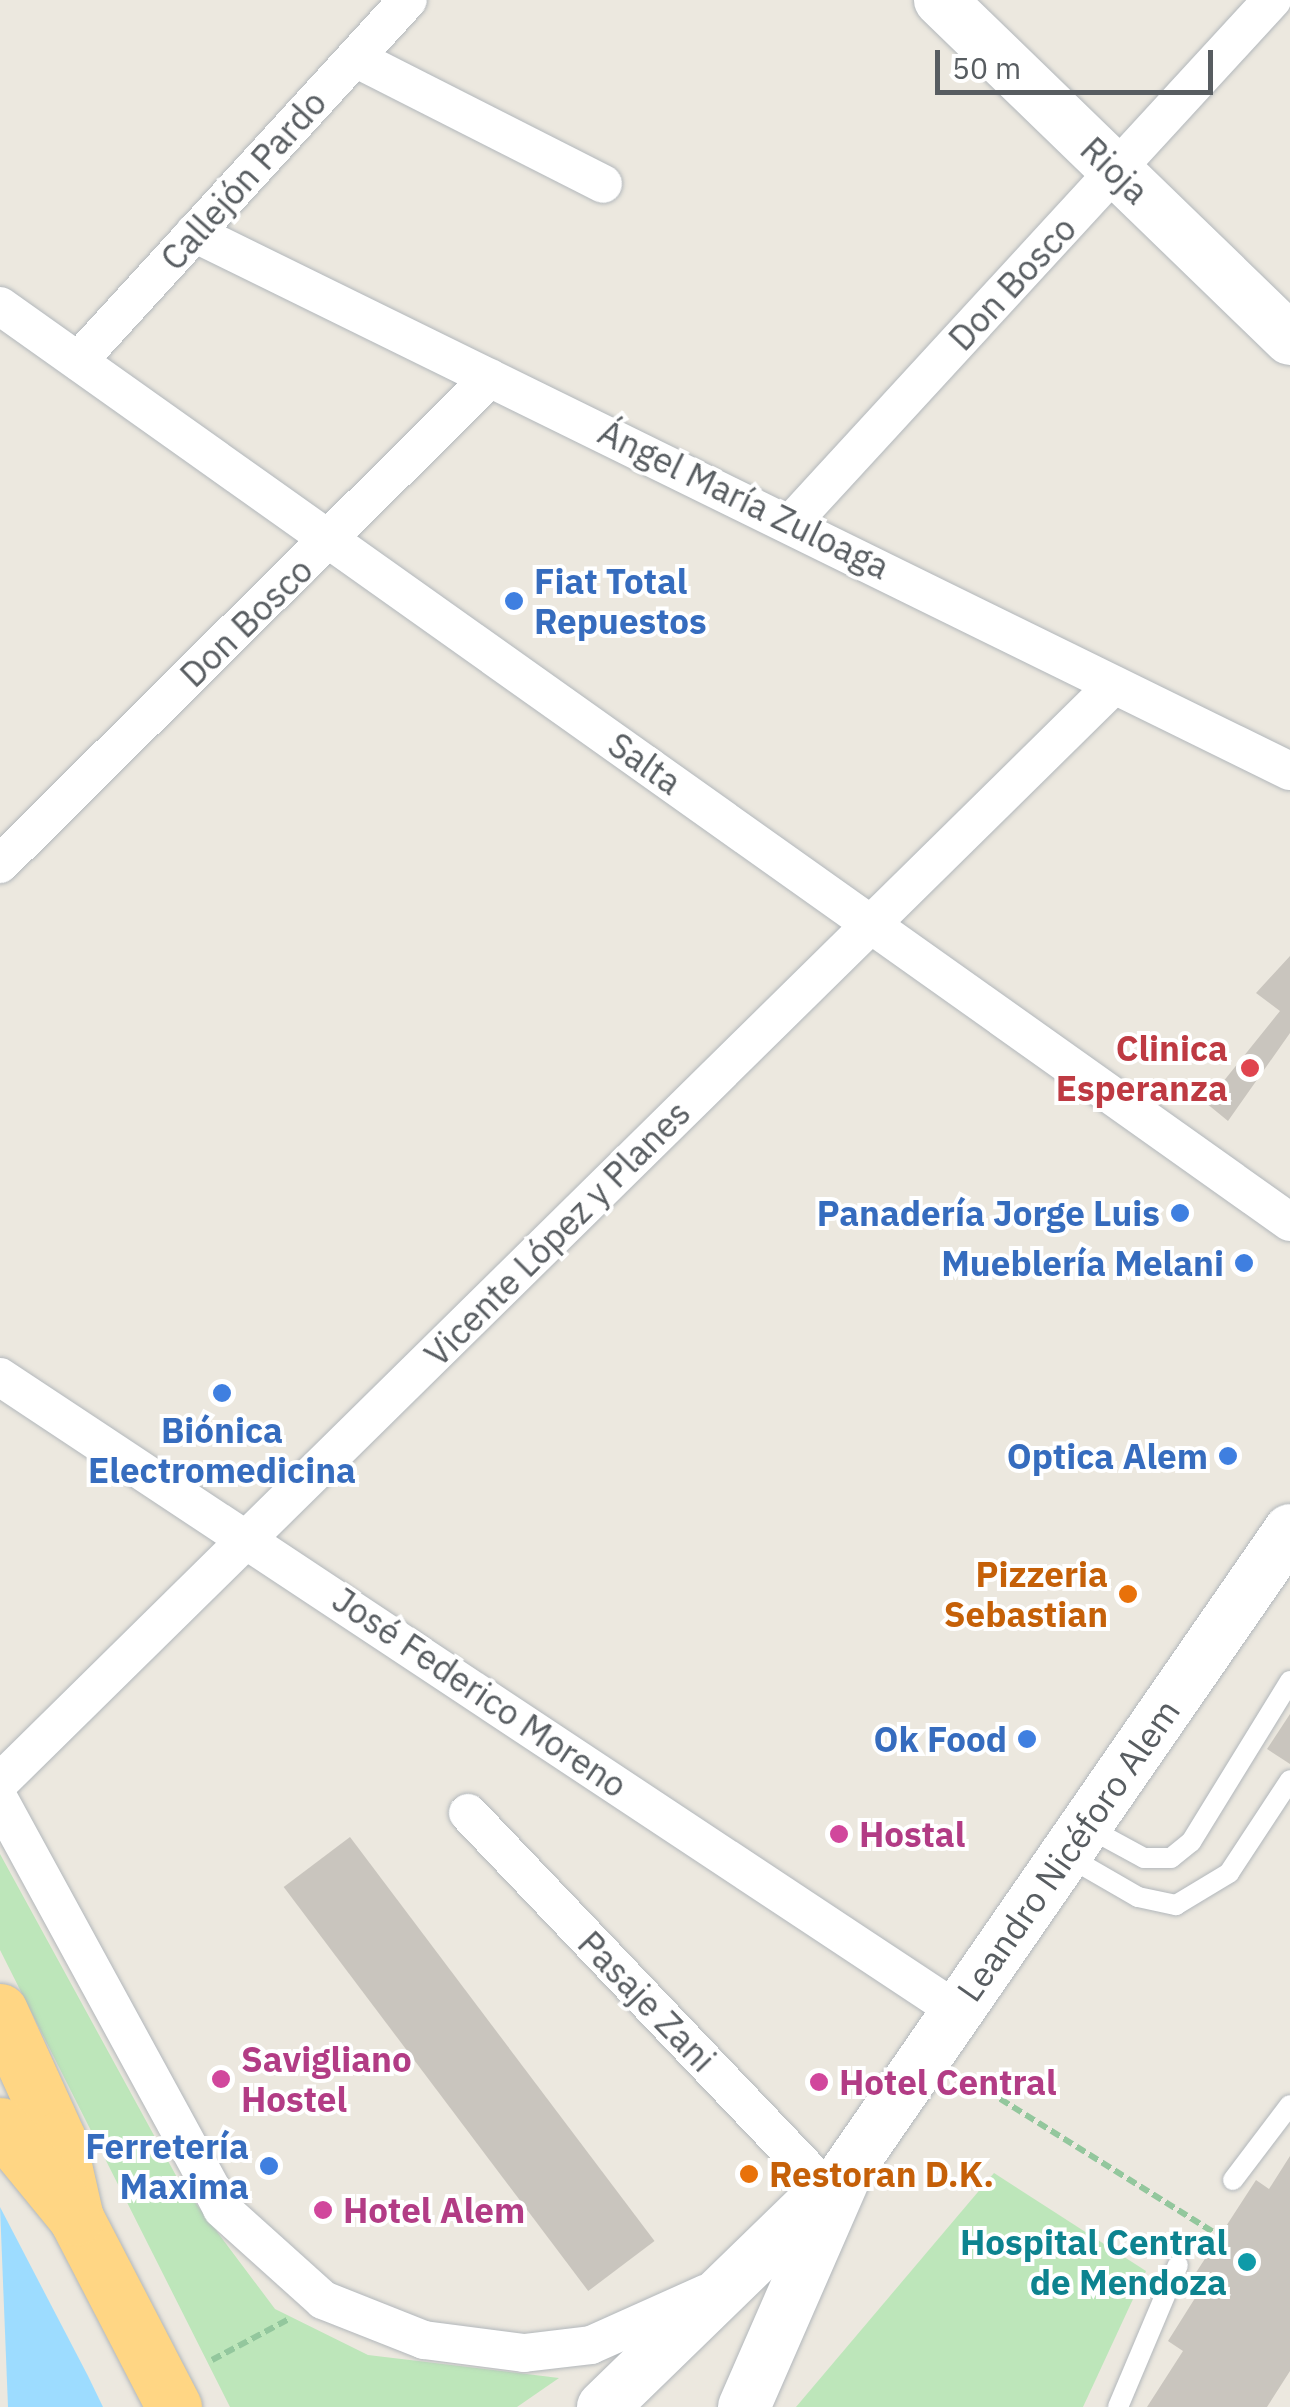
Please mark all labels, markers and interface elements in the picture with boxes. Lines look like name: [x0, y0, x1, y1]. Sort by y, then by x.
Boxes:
scale bar: [940, 30, 1218, 92]
text: 50 m: [952, 48, 1021, 87]
street label: Callejón Pardo: [151, 82, 335, 278]
street label: Rioja: [1072, 128, 1158, 212]
street label: Don Bosco: [939, 207, 1085, 359]
street label: Ángel María Zuloaga: [592, 410, 896, 588]
street label: Don Bosco: [171, 549, 321, 695]
place label: Fiat Total Repuestos: [534, 560, 707, 642]
marker: Fiat Total Repuestos: [503, 590, 525, 612]
street label: Salta: [600, 723, 690, 803]
place label: Clinica Esperanza: [1056, 1027, 1228, 1109]
marker: Clinica Esperanza: [1237, 1055, 1263, 1081]
street label: Vicente López y Planes: [416, 1092, 698, 1374]
place label: Panadería Jorge Luis: [817, 1192, 1160, 1234]
marker: Panadería Jorge Luis: [1169, 1202, 1191, 1224]
place label: Mueblería Melani: [941, 1242, 1224, 1284]
marker: Mueblería Melani: [1233, 1252, 1255, 1274]
marker: Biónica Electromedicina: [211, 1382, 233, 1404]
place label: Biónica Electromedicina: [88, 1409, 356, 1491]
place label: Optica Alem: [1007, 1435, 1208, 1477]
marker: Optica Alem: [1217, 1445, 1239, 1467]
place label: Pizzeria Sebastian: [944, 1553, 1108, 1635]
street label: José Federico Moreno: [325, 1578, 635, 1806]
marker: Pizzeria Sebastian: [1117, 1583, 1139, 1605]
street label: Leandro Nicéforo Alem: [948, 1691, 1188, 2009]
place label: Ok Food: [873, 1718, 1007, 1760]
marker: Ok Food: [1016, 1728, 1038, 1750]
place label: Hostal: [859, 1813, 965, 1855]
marker: Hostal: [828, 1823, 850, 1845]
street label: Pasaje Zani: [570, 1922, 724, 2080]
place label: Savigliano Hostel: [241, 2038, 412, 2120]
place label: Hotel Central: [839, 2061, 1057, 2103]
marker: Savigliano Hostel: [210, 2068, 232, 2090]
marker: Hotel Central: [808, 2071, 830, 2093]
place label: Ferretería Maxima: [85, 2125, 249, 2207]
place label: Restoran D.K.: [769, 2153, 994, 2195]
marker: Ferretería Maxima: [258, 2155, 280, 2177]
marker: Restoran D.K.: [738, 2163, 760, 2185]
place label: Hotel Alem: [343, 2189, 525, 2231]
marker: Hotel Alem: [312, 2199, 334, 2221]
place label: Hospital Central de Mendoza: [960, 2221, 1227, 2303]
marker: Hospital Central de Mendoza: [1236, 2251, 1258, 2273]

